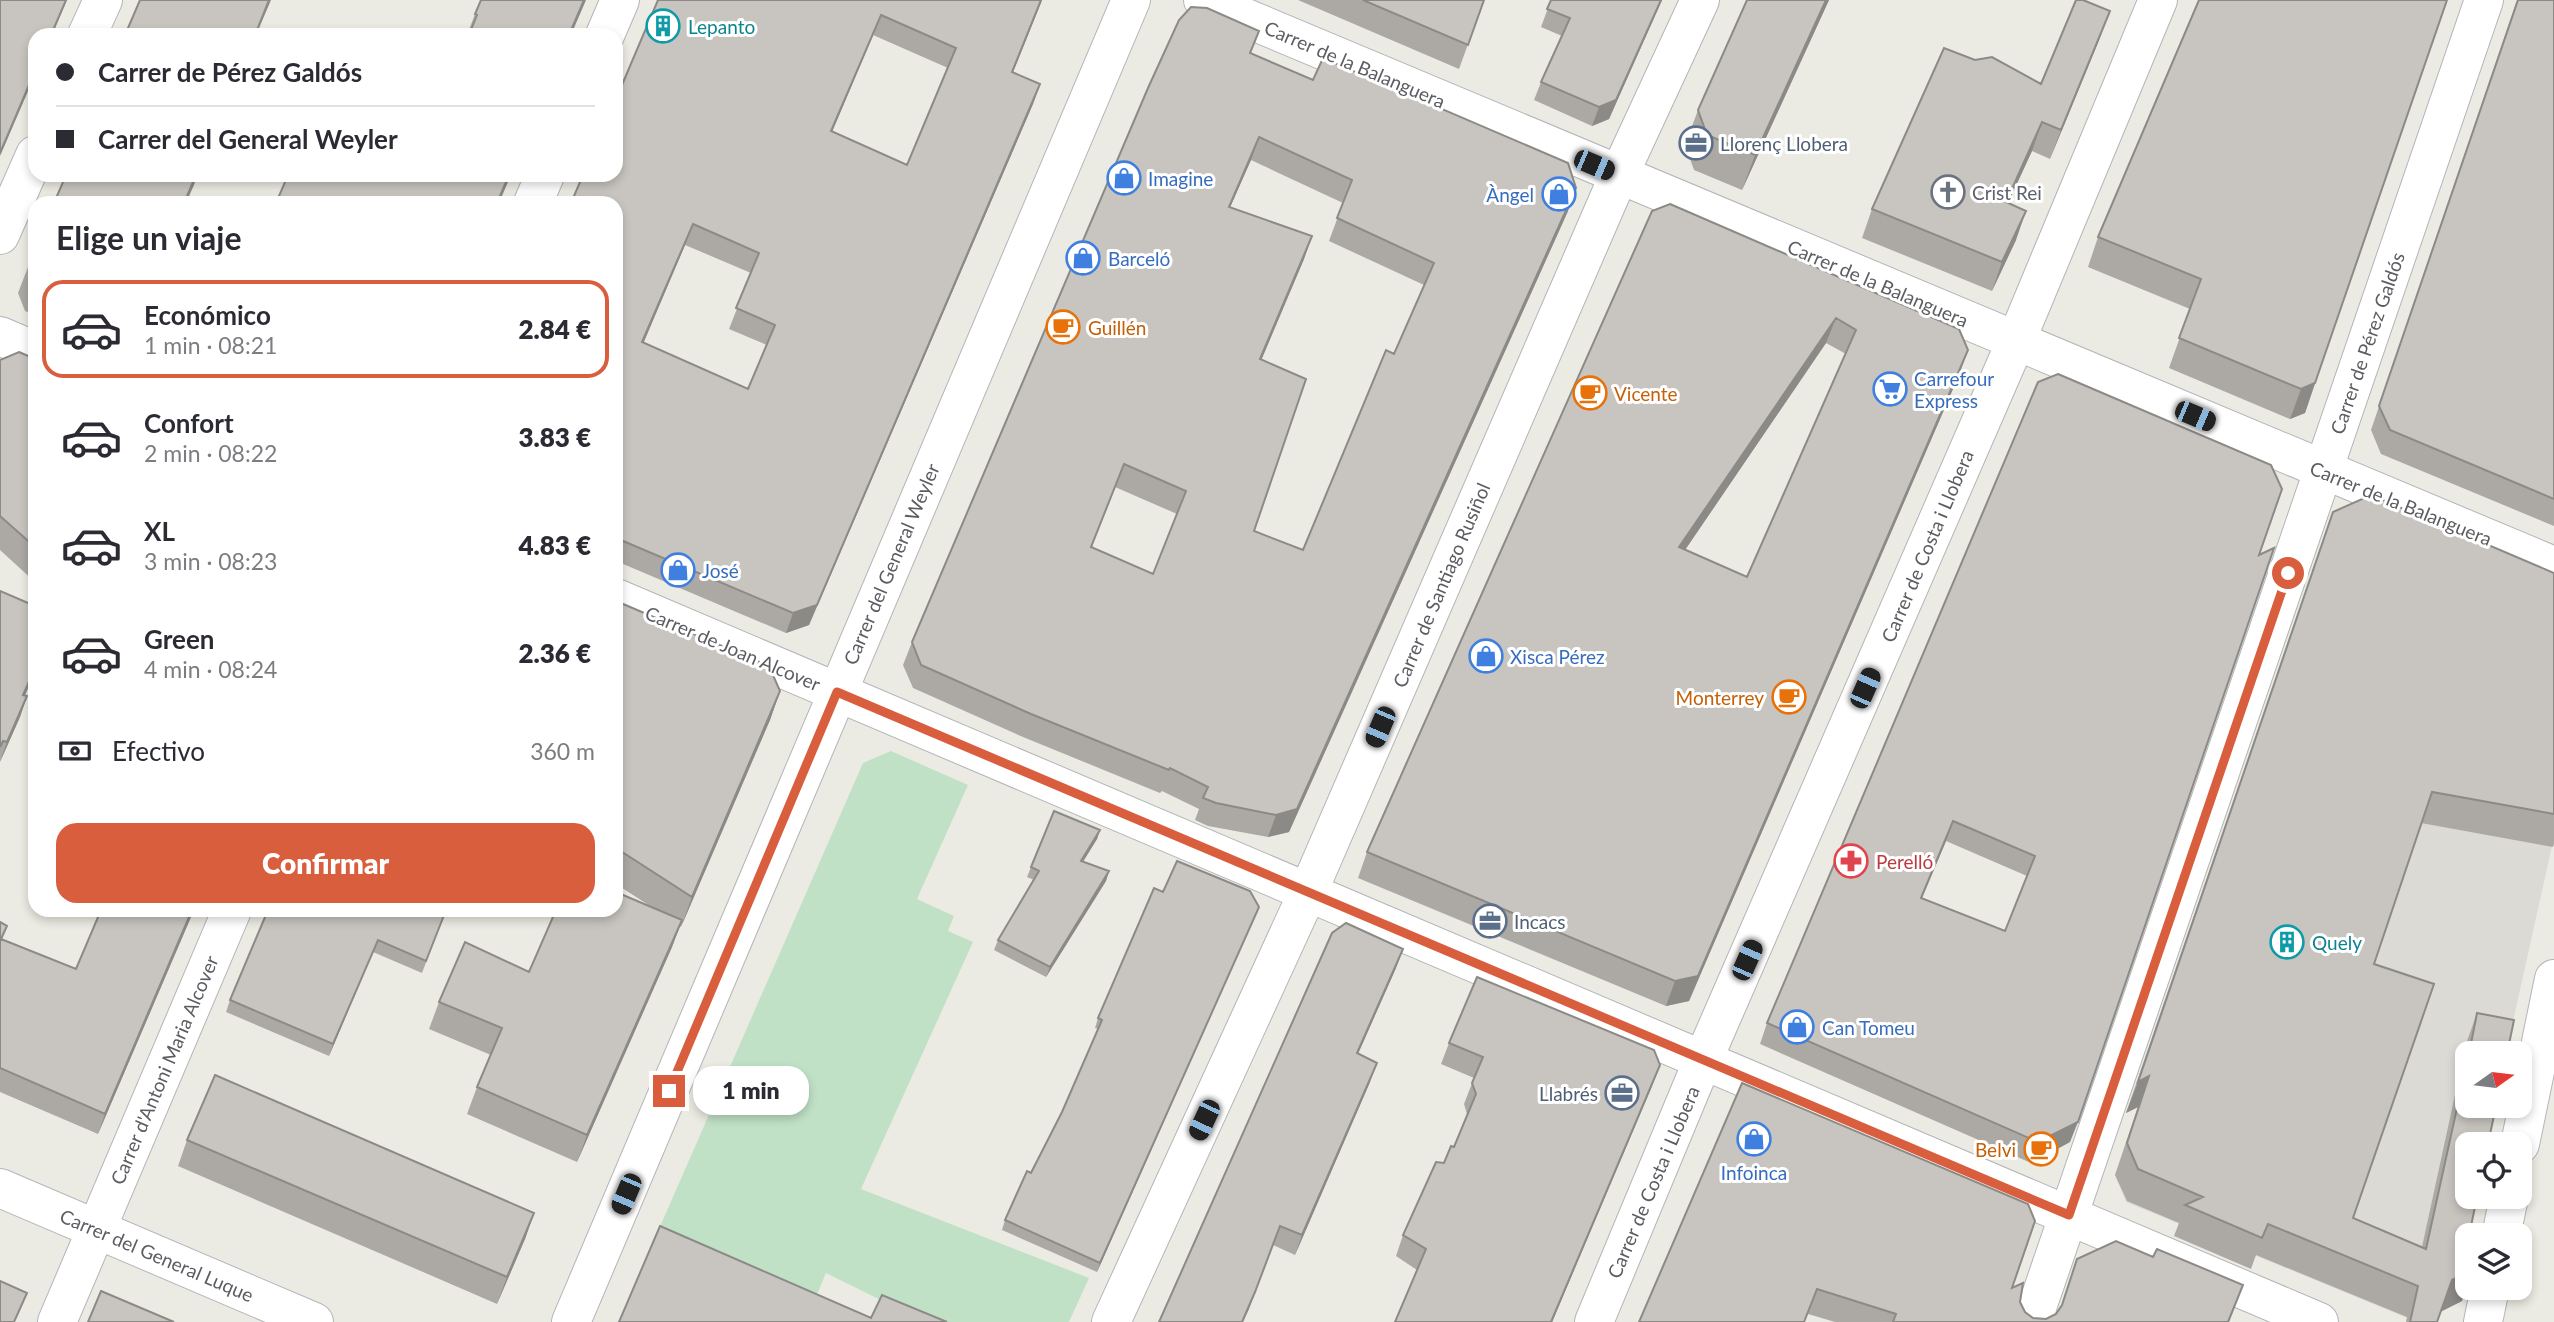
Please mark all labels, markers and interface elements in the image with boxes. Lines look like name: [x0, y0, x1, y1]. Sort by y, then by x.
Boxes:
building icon: Lepanto: [644, 7, 682, 45]
place label: Lepanto: [688, 15, 755, 38]
street label: Carrer de la Balanguera: [1261, 15, 1449, 113]
text: Carrer de Pérez Galdós: [98, 56, 362, 88]
text: Carrer del General Weyler: [98, 123, 398, 155]
office icon: Llorenç Llobera: [1677, 124, 1715, 162]
place label: Llorenç Llobera: [1720, 132, 1848, 155]
car: [1571, 147, 1618, 183]
shop icon: Imagine: [1105, 159, 1143, 197]
place label: Imagine: [1148, 167, 1213, 190]
church icon: Crist Rei: [1929, 173, 1967, 211]
shop icon: Àngel: [1540, 175, 1578, 213]
place label: Crist Rei: [1972, 181, 2042, 204]
place label: Àngel: [1486, 183, 1534, 206]
text: Elige un viaje: [56, 218, 241, 257]
street label: Carrer de la Balanguera: [1784, 234, 1972, 332]
shop icon: Barceló: [1064, 239, 1102, 277]
place label: Barceló: [1108, 247, 1170, 270]
street label: Carrer de Pérez Galdós: [2325, 249, 2409, 437]
icon: car: [60, 298, 123, 361]
text: Económico: [144, 299, 271, 331]
cafe icon: Guillén: [1044, 308, 1082, 346]
text: 2.84 €: [518, 313, 591, 345]
place label: Guillén: [1088, 316, 1146, 339]
text: 1 min · 08:21: [144, 331, 277, 359]
place label: Carrefour Express: [1914, 367, 1994, 412]
supermarket icon: Carrefour Express: [1871, 370, 1909, 408]
cafe icon: Vicente: [1571, 374, 1609, 412]
place label: Vicente: [1614, 382, 1678, 405]
car: [2172, 398, 2219, 434]
icon: car: [60, 406, 123, 469]
text: Confort: [144, 407, 234, 439]
text: 3.83 €: [518, 421, 591, 453]
text: 2 min · 08:22: [144, 439, 277, 467]
street label: Carrer de Costa i Llobera: [1876, 446, 1978, 646]
street label: Carrer de la Balanguera: [2307, 456, 2495, 550]
street label: Carrer del General Weyler: [838, 460, 944, 668]
street label: Carrer de Santiago Rusiñol: [1387, 479, 1495, 691]
icon: car: [60, 514, 123, 577]
text: XL: [144, 515, 175, 547]
text: 4.83 €: [518, 529, 591, 561]
text: 3 min · 08:23: [144, 547, 277, 575]
shop icon: José: [659, 551, 697, 589]
route start: [2272, 557, 2304, 589]
place label: José: [702, 559, 739, 582]
street label: Carrer de Joan Alcover: [642, 601, 824, 695]
icon: car: [60, 622, 123, 685]
text: Green: [144, 623, 214, 655]
text: 2.36 €: [518, 637, 591, 669]
shop icon: Xisca Pérez: [1467, 637, 1505, 675]
place label: Xisca Pérez: [1510, 645, 1605, 668]
text: 4 min · 08:24: [144, 655, 277, 683]
car: [1847, 665, 1884, 711]
cafe icon: Monterrey: [1770, 678, 1808, 716]
place label: Monterrey: [1676, 686, 1764, 709]
car: [1363, 704, 1398, 750]
icon: cash: [56, 732, 94, 770]
text: Efectivo: [112, 735, 205, 767]
text: 360 m: [530, 737, 595, 765]
button: Confirmar: [56, 823, 595, 903]
pharmacy icon: Perelló: [1832, 842, 1870, 880]
place label: Perelló: [1876, 850, 1933, 873]
office icon: Incacs: [1471, 902, 1509, 940]
place label: Incacs: [1514, 910, 1566, 933]
building icon: Quely: [2268, 923, 2306, 961]
place label: Quely: [2312, 931, 2362, 954]
car: [1729, 937, 1766, 983]
street label: Carrer d'Antoni Maria Alcover: [105, 952, 223, 1188]
shop icon: Can Tomeu: [1778, 1008, 1816, 1046]
place label: Can Tomeu: [1822, 1016, 1915, 1039]
north arrow: [2455, 1041, 2532, 1118]
map controls: [2455, 1041, 2532, 1300]
callout: 1 min: [694, 1066, 809, 1116]
office icon: Llabrés: [1603, 1074, 1641, 1112]
route end: [653, 1075, 685, 1107]
text: 1 min: [722, 1076, 780, 1104]
place label: Llabrés: [1539, 1082, 1598, 1105]
street label: Carrer de Costa i Llobera: [1602, 1082, 1704, 1282]
car: [1186, 1097, 1223, 1143]
shop icon: Infoinca: [1735, 1120, 1773, 1158]
cafe icon: Belvi: [2022, 1130, 2060, 1168]
button: locate: [2455, 1132, 2532, 1209]
place label: Belvi: [1975, 1138, 2016, 1161]
place label: Infoinca: [1721, 1161, 1787, 1184]
car: [609, 1171, 644, 1217]
street label: Carrer del General Luque: [57, 1204, 257, 1306]
button: layers: [2455, 1223, 2532, 1300]

